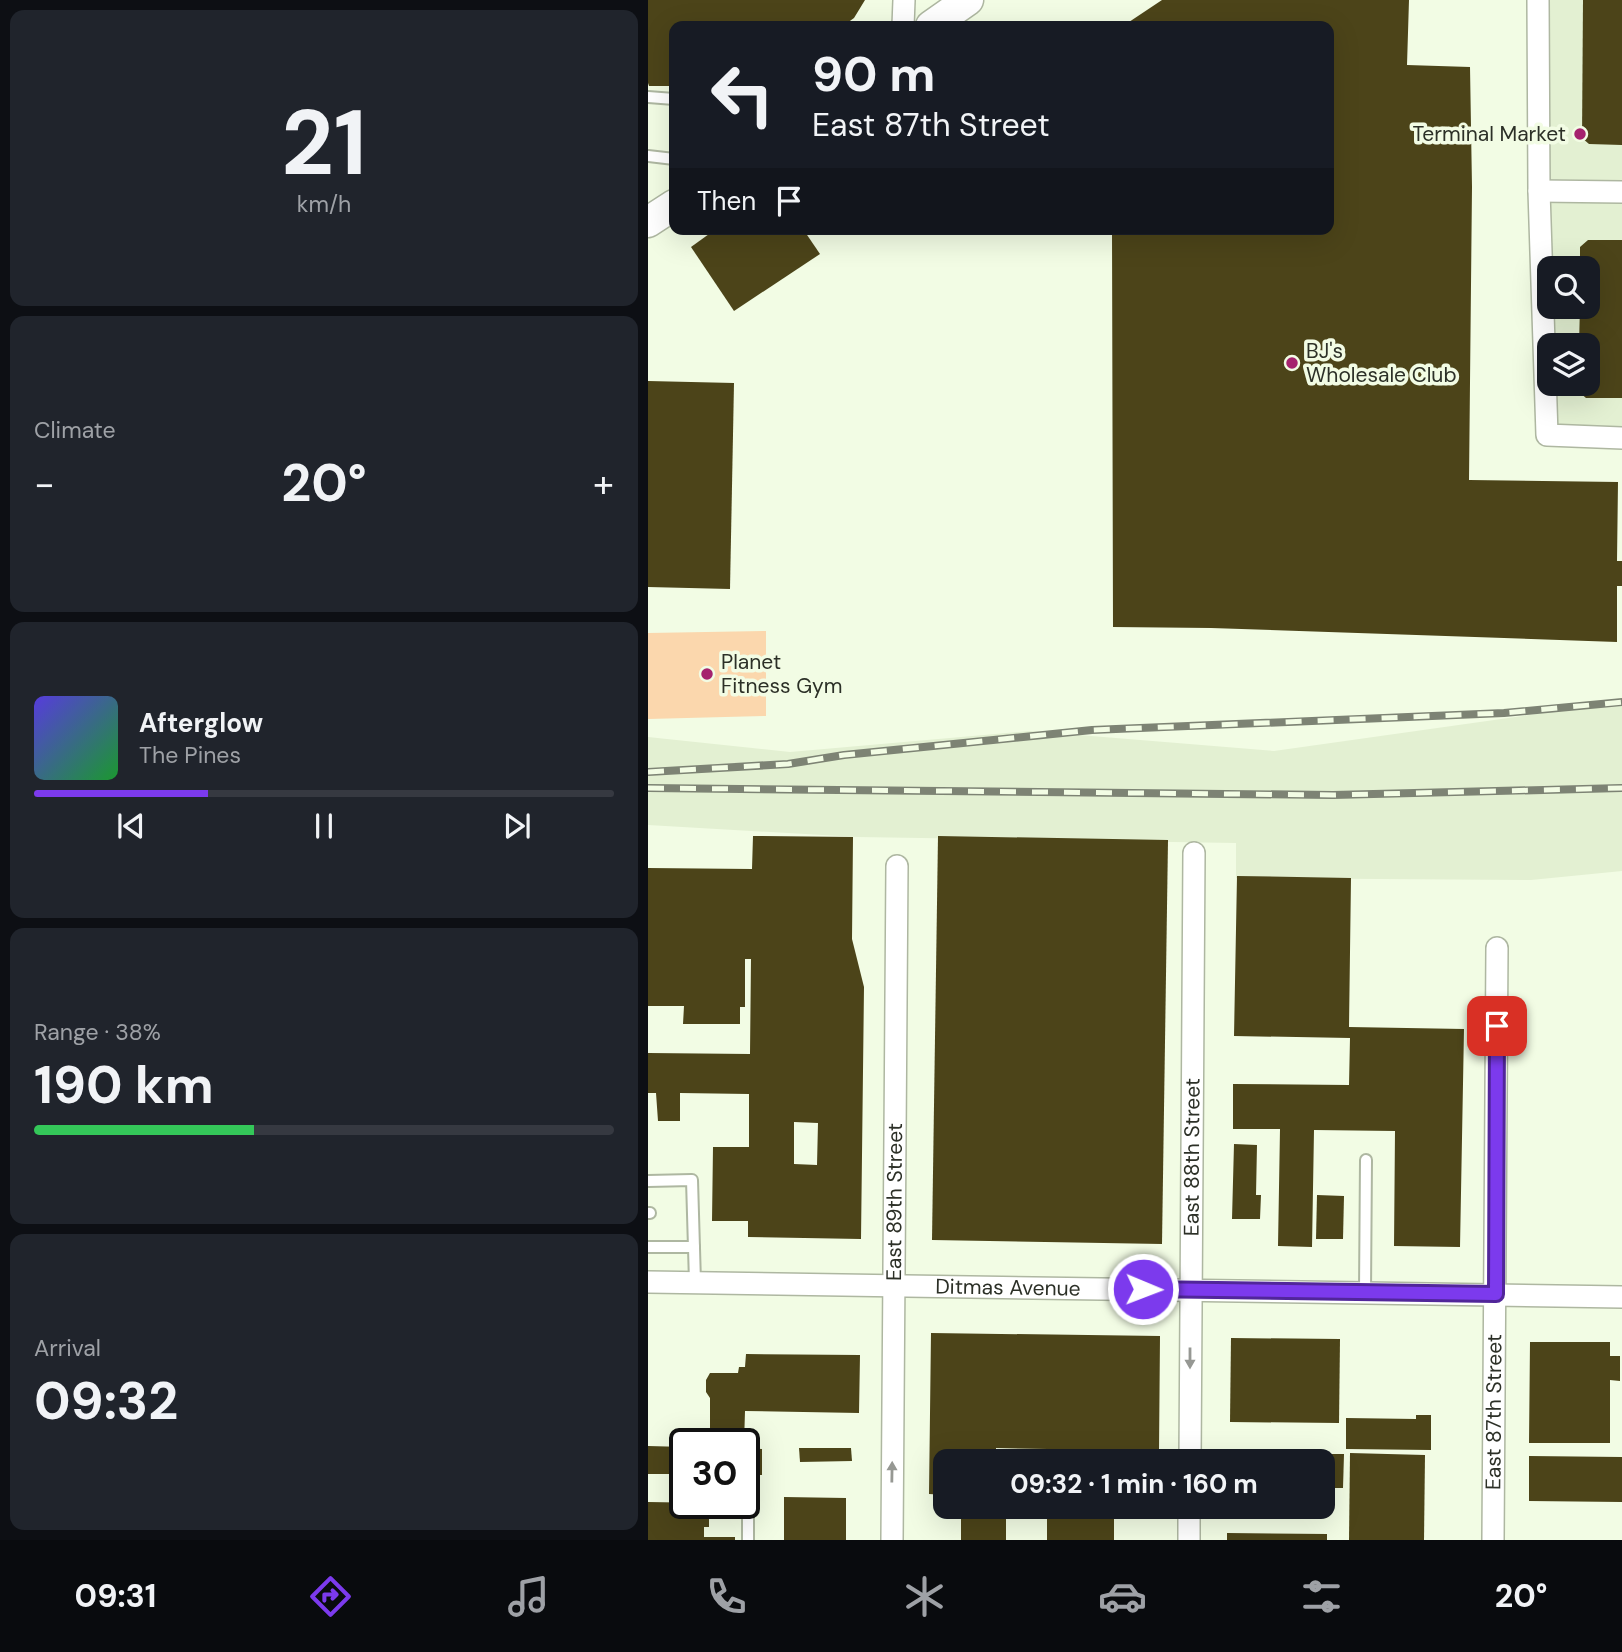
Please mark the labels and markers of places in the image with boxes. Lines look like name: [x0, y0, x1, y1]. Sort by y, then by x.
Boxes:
place label: Terminal Market: [1412, 120, 1566, 148]
marker: Terminal Market: [1572, 126, 1588, 142]
place label: BJ's Wholesale Club: [1306, 337, 1457, 389]
marker: BJ's Wholesale Club: [1284, 355, 1300, 371]
place label: Planet Fitness Gym: [721, 648, 842, 700]
marker: Planet Fitness Gym: [699, 666, 715, 682]
pin: [1467, 996, 1527, 1056]

